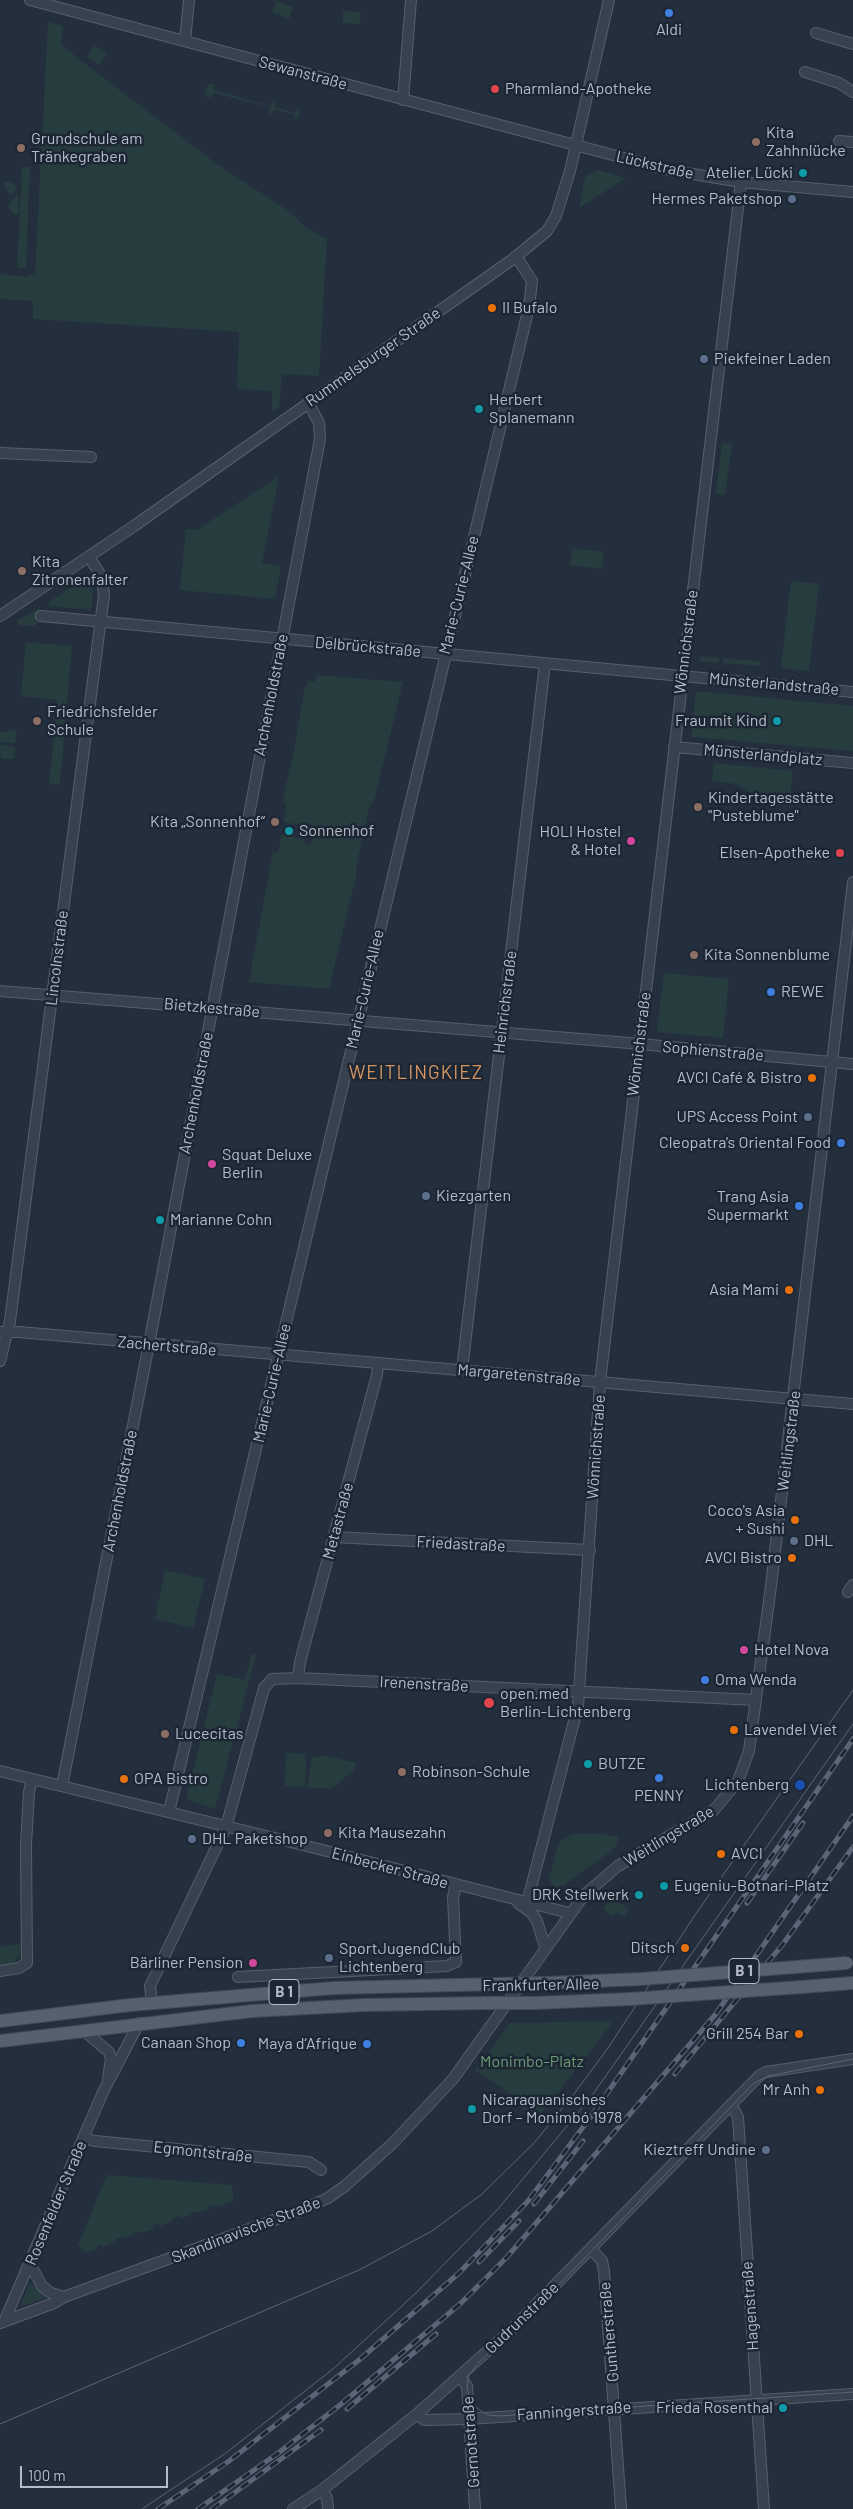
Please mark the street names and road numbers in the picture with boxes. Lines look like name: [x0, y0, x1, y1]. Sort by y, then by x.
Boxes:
street label: Sewanstraße: [257, 52, 349, 94]
street label: Lückstraße: [614, 147, 696, 183]
street label: Rummelsburger Straße: [302, 303, 444, 411]
street label: Marie-Curie-Allee: [435, 534, 483, 656]
street label: Wönnichstraße: [670, 589, 702, 695]
street label: Archenholdstraße: [250, 632, 292, 758]
street label: Delbrückstraße: [314, 633, 422, 661]
street label: Münsterlandstraße: [708, 669, 840, 699]
street label: Münsterlandplatz: [703, 740, 823, 770]
street label: Lincolnstraße: [42, 909, 72, 1007]
street label: Marie-Curie-Allee: [342, 928, 388, 1050]
street label: Heinrichstraße: [489, 949, 521, 1055]
street label: Wönnichstraße: [623, 991, 655, 1097]
street label: Bietzkestraße: [163, 994, 261, 1022]
street label: Archenholdstraße: [175, 1030, 217, 1156]
street label: Sophienstraße: [662, 1037, 764, 1065]
street label: Marie-Curie-Allee: [249, 1322, 295, 1444]
street label: Zachertstraße: [117, 1332, 217, 1360]
street label: Margaretenstraße: [457, 1360, 581, 1390]
street label: Weitlingstraße: [773, 1389, 805, 1493]
street label: Wönnichstraße: [583, 1394, 609, 1500]
street label: Archenholdstraße: [99, 1428, 141, 1554]
street label: Metastraße: [319, 1480, 357, 1562]
street label: Friedastraße: [416, 1532, 506, 1556]
street label: Irenenstraße: [379, 1672, 469, 1696]
street label: Weitlingstraße: [621, 1802, 717, 1870]
street label: Einbecker Straße: [330, 1843, 450, 1893]
road number: B 1: [729, 1958, 759, 1984]
street label: Frankfurter Allee: [482, 1974, 600, 1996]
road number: B 1: [269, 1980, 299, 2004]
street label: Egmontstraße: [153, 2137, 253, 2167]
street label: Rosenfelder Straße: [21, 2138, 91, 2268]
street label: Skandinavische Straße: [169, 2193, 323, 2267]
street label: Hagenstraße: [737, 2261, 763, 2351]
street label: Gudrunstraße: [481, 2278, 563, 2358]
street label: Guntherstraße: [595, 2281, 623, 2383]
street label: Gernotstraße: [458, 2395, 484, 2489]
street label: Fanningerstraße: [516, 2397, 632, 2425]

